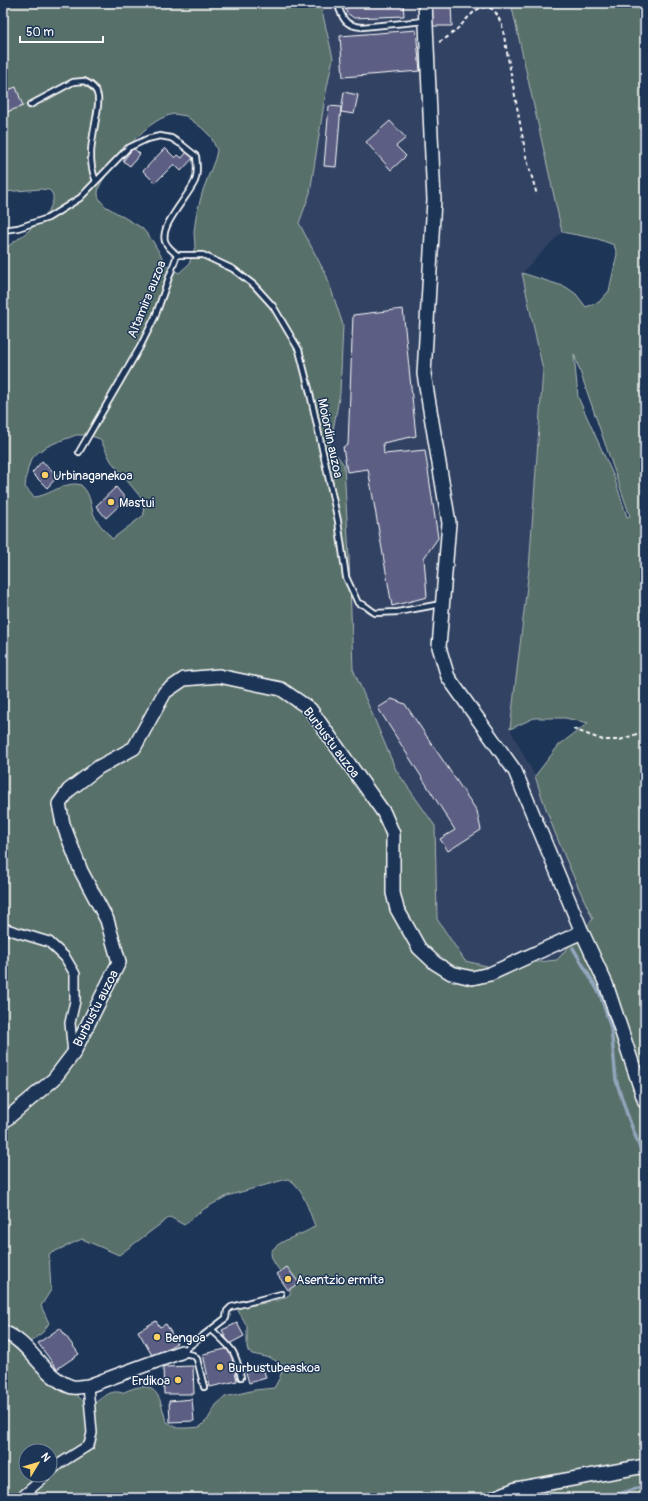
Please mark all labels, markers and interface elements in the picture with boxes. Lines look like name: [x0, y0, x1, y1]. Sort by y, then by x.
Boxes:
scale bar: [20, 18, 103, 44]
text: 50 m: [26, 25, 54, 40]
street label: Altamira auzoa: [124, 258, 170, 341]
street label: Moiordin auzoa: [314, 397, 346, 479]
place label: Urbinaganekoa: [53, 468, 133, 484]
marker: Urbinaganekoa: [40, 470, 50, 480]
place label: Mastui: [119, 495, 154, 511]
marker: Mastui: [106, 497, 116, 507]
street label: Burbustu auzoa: [300, 704, 363, 781]
street label: Burbustu auzoa: [70, 967, 122, 1050]
place label: Asentzio ermita: [296, 1272, 384, 1288]
marker: Asentzio ermita: [283, 1274, 293, 1284]
place label: Bengoa: [165, 1330, 205, 1346]
marker: Bengoa: [152, 1332, 162, 1342]
place label: Burbustubeaskoa: [228, 1360, 320, 1376]
marker: Burbustubeaskoa: [215, 1362, 225, 1372]
place label: Erdikoa: [132, 1373, 170, 1389]
marker: Erdikoa: [173, 1375, 183, 1385]
north arrow: [18, 1443, 58, 1483]
text: N: [38, 1450, 53, 1465]

